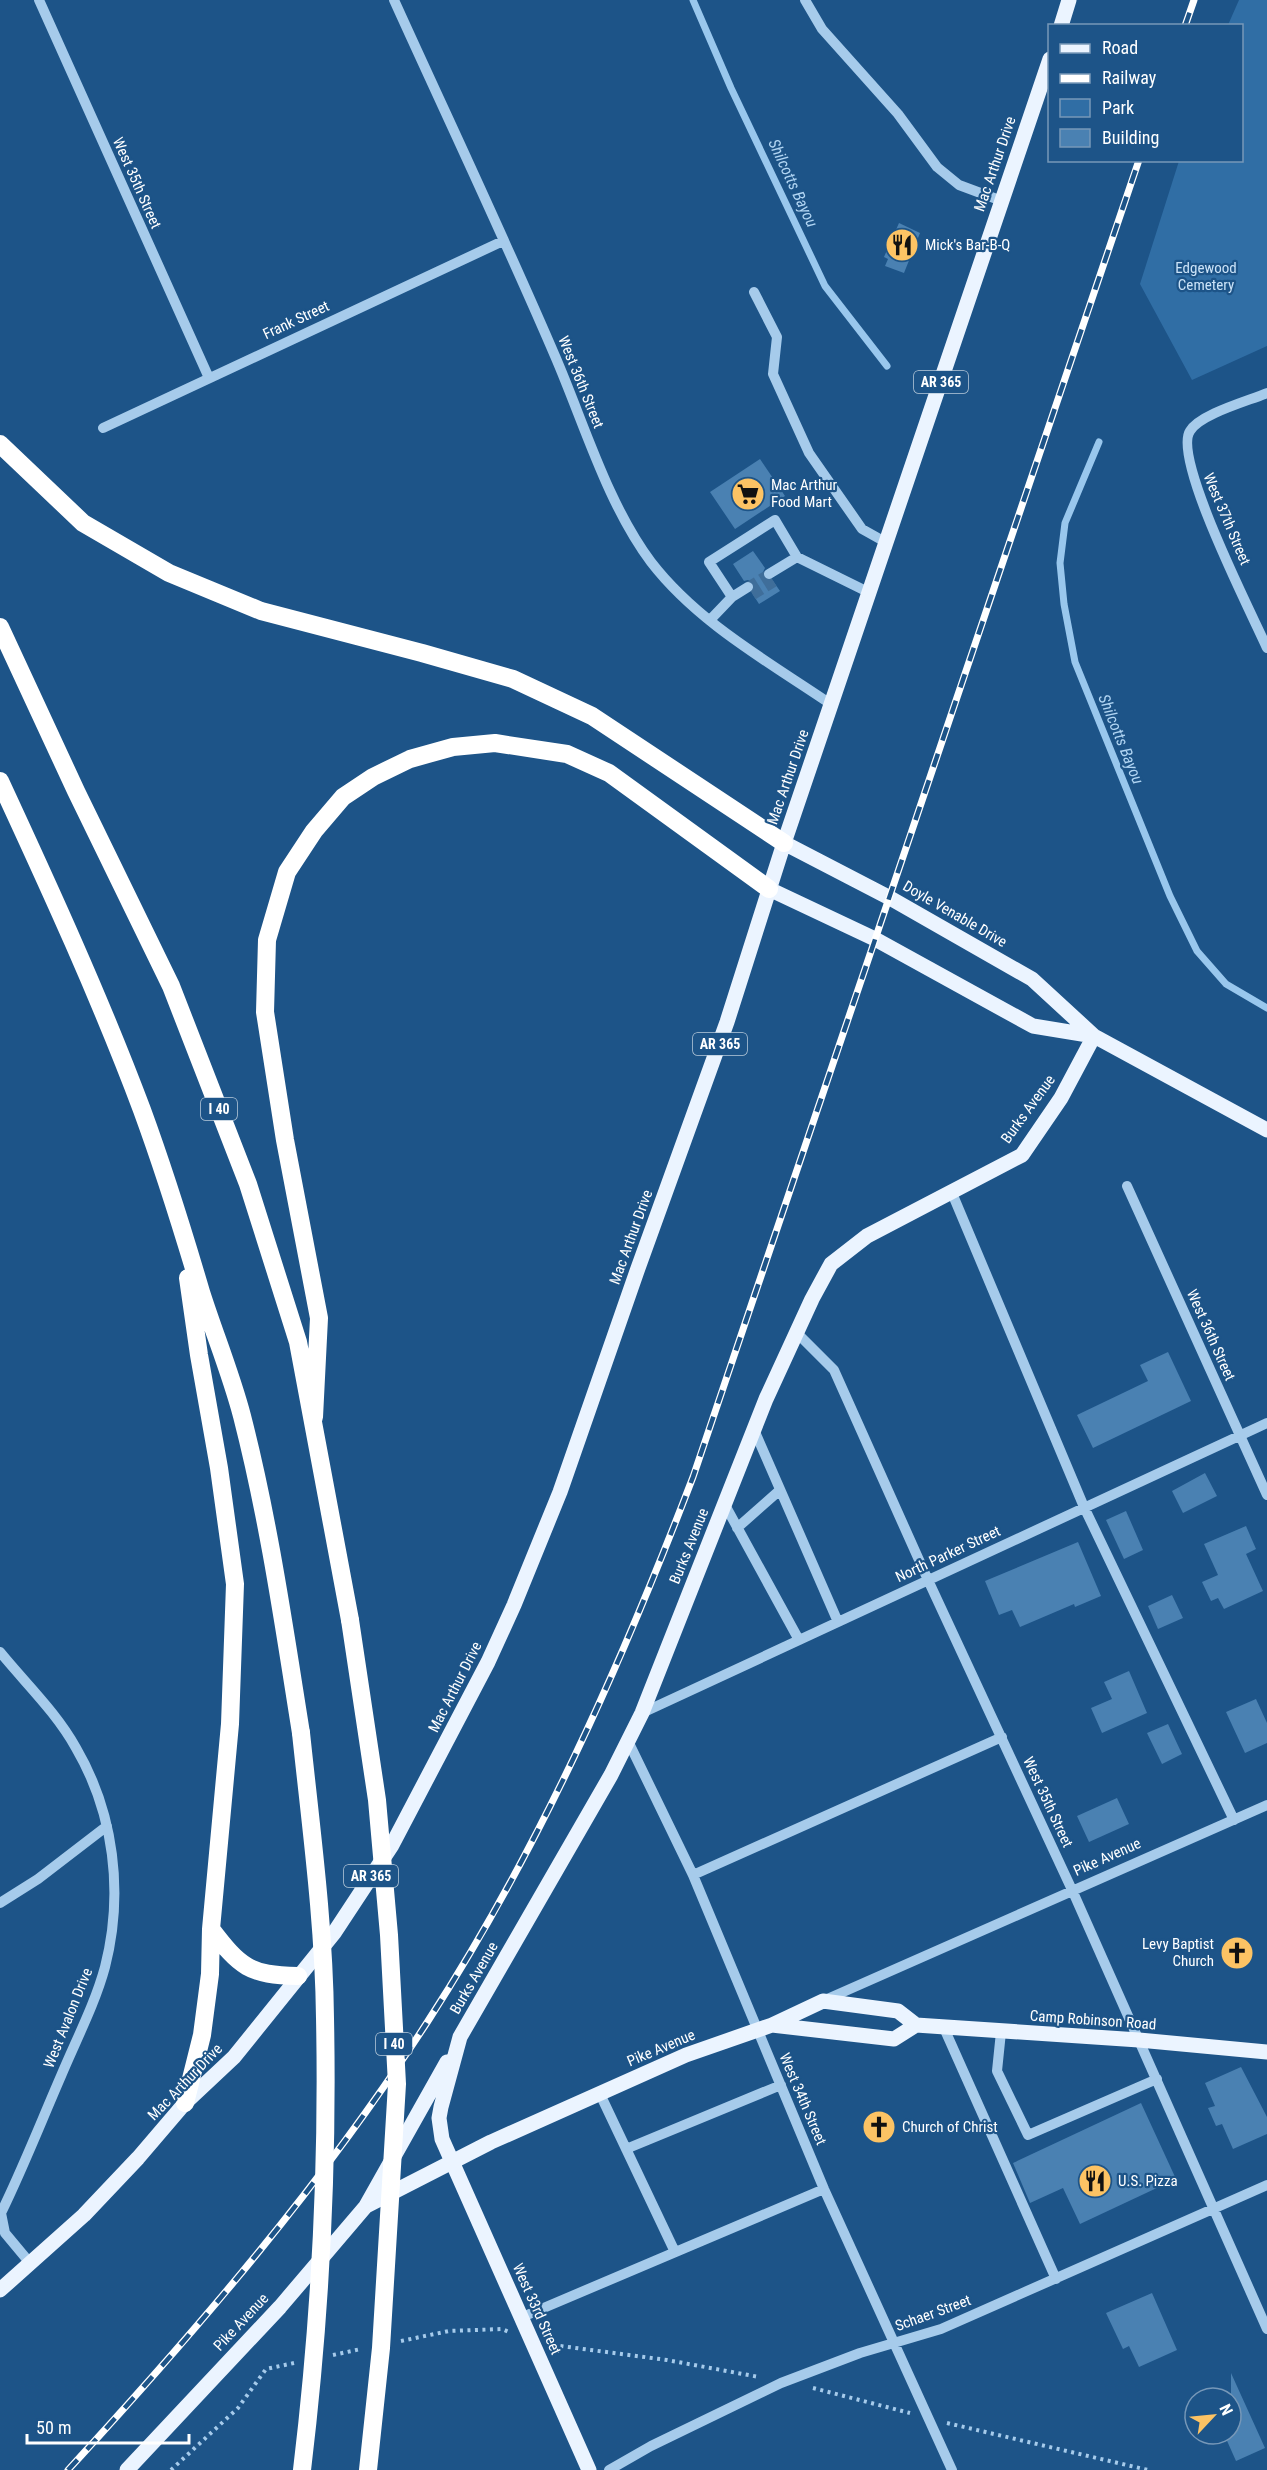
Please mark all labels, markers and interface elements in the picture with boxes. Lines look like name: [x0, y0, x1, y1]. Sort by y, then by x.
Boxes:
legend: [1048, 24, 1243, 162]
text: Road: [1102, 37, 1138, 58]
text: Railway: [1102, 67, 1157, 88]
text: Park: [1102, 97, 1134, 118]
street label: Mac Arthur Drive: [970, 114, 1020, 214]
text: Building: [1102, 127, 1159, 148]
street label: West 35th Street: [109, 135, 165, 231]
water label: Shilcotts Bayou: [764, 136, 822, 230]
restaurant icon: Mick's Bar-B-Q: [884, 227, 920, 263]
place label: Mick's Bar-B-Q: [925, 236, 1010, 254]
park label: Edgewood Cemetery: [1175, 259, 1237, 294]
street label: Frank Street: [260, 297, 332, 343]
street label: West 36th Street: [554, 333, 608, 431]
road number: AR 365: [914, 371, 968, 393]
street label: West 37th Street: [1200, 470, 1254, 568]
supermarket icon: Mac Arthur Food Mart: [730, 476, 766, 512]
place label: Mac Arthur Food Mart: [771, 476, 837, 511]
water label: Shilcotts Bayou: [1094, 691, 1148, 787]
street label: Mac Arthur Drive: [763, 727, 813, 827]
street label: Doyle Venable Drive: [900, 877, 1010, 951]
road number: AR 365: [693, 1033, 747, 1055]
street label: Burks Avenue: [997, 1071, 1059, 1147]
road number: I 40: [201, 1098, 237, 1120]
street label: Mac Arthur Drive: [606, 1187, 656, 1287]
street label: West 36th Street: [1183, 1287, 1239, 1383]
street label: Burks Avenue: [666, 1505, 712, 1587]
street label: North Parker Street: [893, 1522, 1003, 1586]
street label: Mac Arthur Drive: [424, 1639, 486, 1735]
street label: West 35th Street: [1019, 1754, 1077, 1850]
street label: Pike Avenue: [1070, 1834, 1144, 1880]
road number: AR 365: [344, 1865, 398, 1887]
place label: Levy Baptist Church: [1142, 1935, 1214, 1970]
church icon: Levy Baptist Church: [1219, 1935, 1255, 1971]
street label: Burks Avenue: [446, 1939, 502, 2017]
street label: West Avalon Drive: [40, 1965, 96, 2071]
street label: Camp Robinson Road: [1029, 2007, 1157, 2033]
street label: Pike Avenue: [624, 2026, 698, 2070]
road number: I 40: [376, 2033, 412, 2055]
street label: Mac Arthur Drive: [144, 2040, 226, 2124]
street label: West 34th Street: [776, 2050, 830, 2148]
church icon: Church of Christ: [861, 2109, 897, 2145]
place label: Church of Christ: [902, 2118, 998, 2136]
restaurant icon: U.S. Pizza: [1077, 2163, 1113, 2199]
place label: U.S. Pizza: [1118, 2172, 1178, 2190]
street label: West 33rd Street: [509, 2260, 565, 2358]
street label: Pike Avenue: [210, 2290, 272, 2354]
street label: Schaer Street: [893, 2291, 973, 2335]
north arrow: [1183, 2386, 1243, 2446]
text: N: [1215, 2401, 1237, 2418]
scale bar: [27, 2407, 189, 2445]
text: 50 m: [36, 2417, 71, 2438]

